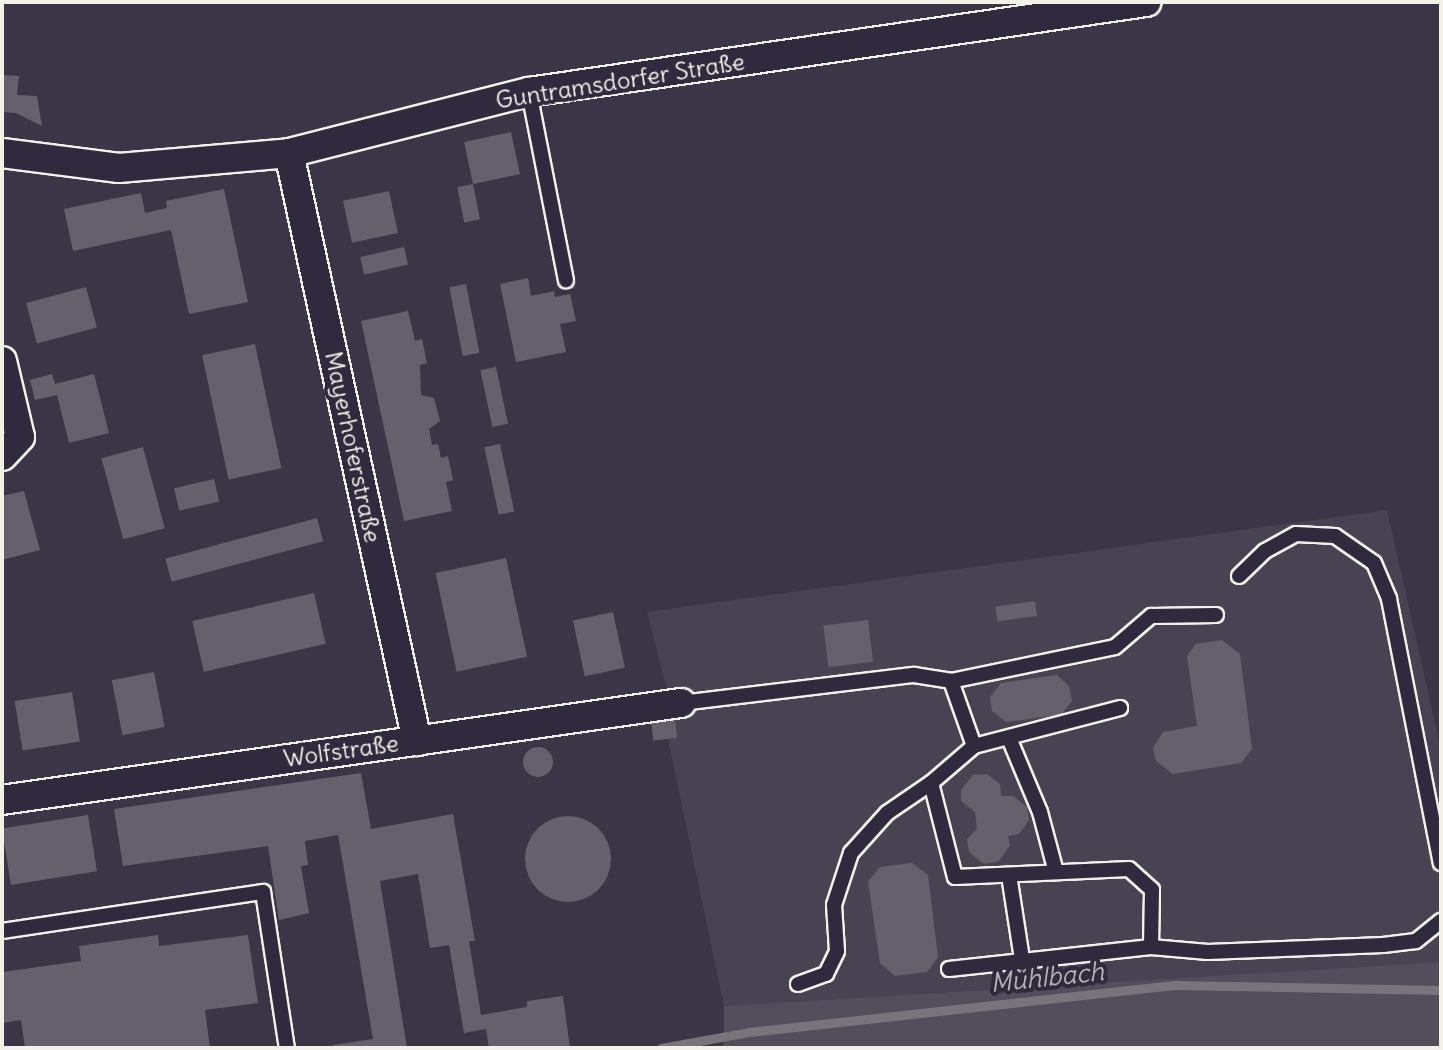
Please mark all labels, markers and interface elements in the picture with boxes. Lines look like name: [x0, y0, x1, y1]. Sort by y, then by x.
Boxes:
street label: Guntramsdorfer Straße: [493, 47, 747, 115]
street label: Mayerhoferstraße: [319, 349, 387, 545]
street label: Wolfstraße: [282, 729, 400, 773]
water label: Mühlbach: [989, 956, 1105, 998]

